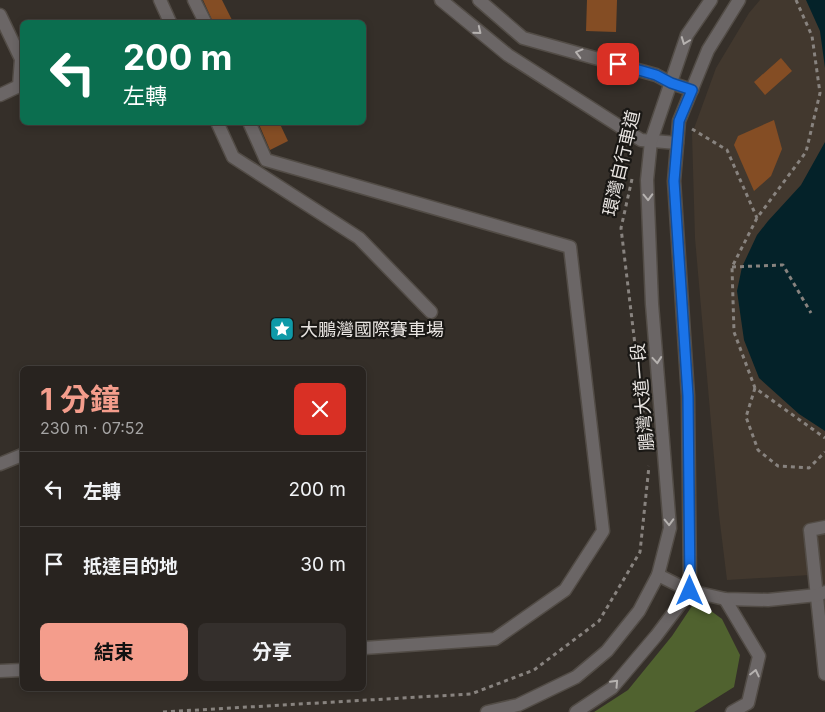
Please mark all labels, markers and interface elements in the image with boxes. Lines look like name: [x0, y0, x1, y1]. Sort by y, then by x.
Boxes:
one-way arrow: [473, 25, 482, 34]
text: 200 m: [123, 36, 232, 78]
one-way arrow: [681, 36, 691, 45]
icon: left: [40, 40, 105, 105]
pin: [597, 43, 639, 85]
one-way arrow: [575, 49, 584, 59]
icon: arrive: [604, 50, 632, 78]
text: 左轉: [123, 83, 167, 109]
street label: 環灣自行車道: [599, 108, 643, 218]
one-way arrow: [643, 194, 653, 202]
place icon: 大鵬灣國際賽車場: [269, 316, 295, 342]
place label: 大鵬灣國際賽車場: [300, 319, 444, 340]
street label: 鵬灣大道一段: [627, 342, 657, 452]
one-way arrow: [651, 356, 662, 364]
text: 1 分鐘: [40, 381, 120, 417]
button: close: [294, 383, 346, 435]
text: 230 m · 07:52: [40, 418, 144, 438]
icon: left: [40, 475, 68, 503]
text: 200 m: [288, 478, 346, 501]
text: 左轉: [83, 480, 121, 503]
one-way arrow: [664, 518, 675, 526]
icon: arrive: [40, 550, 68, 578]
text: 30 m: [300, 553, 346, 576]
text: 抵達目的地: [83, 555, 178, 578]
position arrow: [663, 564, 715, 616]
button: 結束: [40, 623, 188, 681]
button: 分享: [198, 623, 346, 681]
one-way arrow: [749, 669, 760, 678]
one-way arrow: [609, 680, 618, 689]

